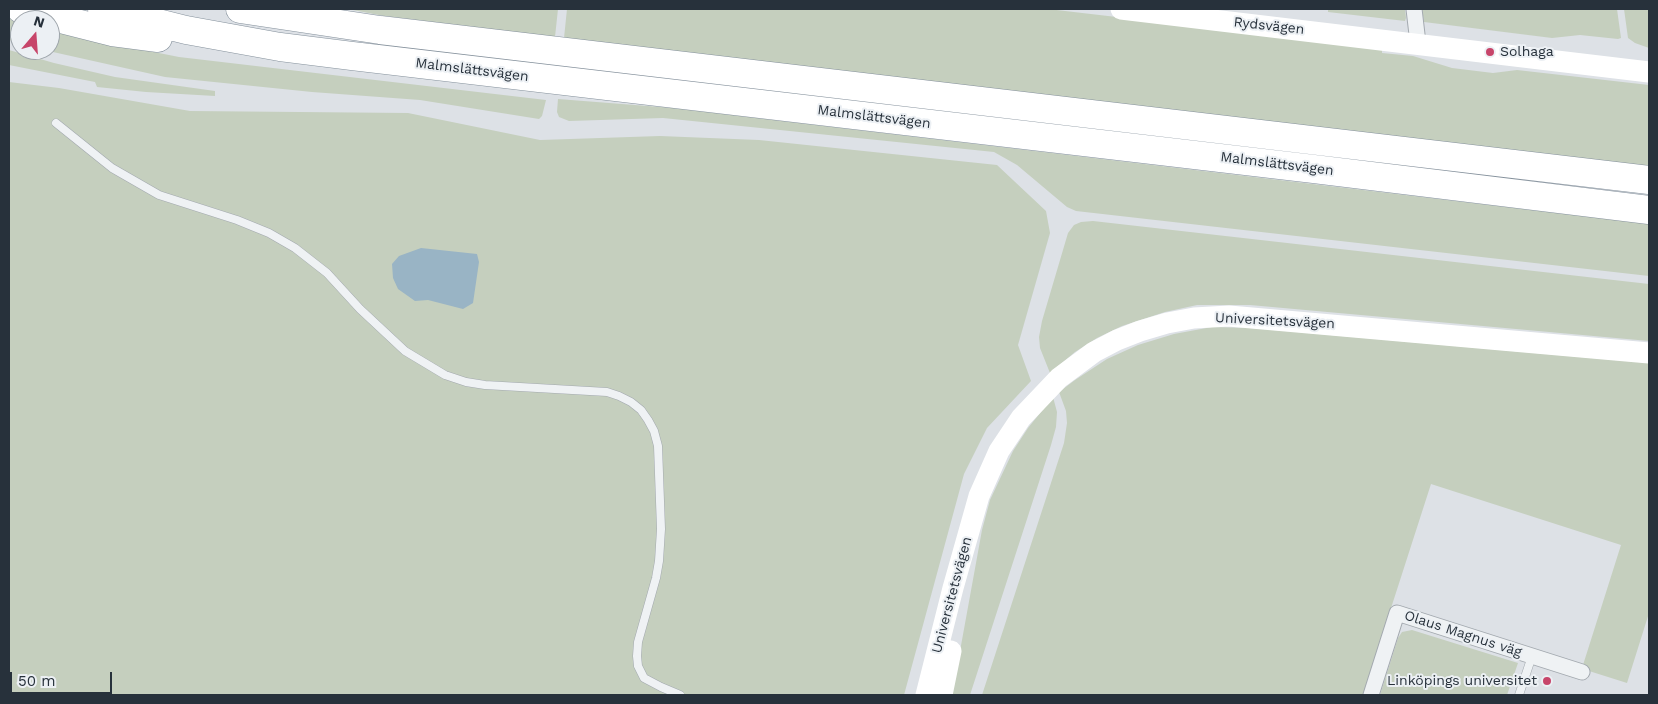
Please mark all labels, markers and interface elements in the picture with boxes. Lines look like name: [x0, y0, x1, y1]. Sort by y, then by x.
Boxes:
north arrow: [10, 10, 60, 60]
text: N: [32, 12, 47, 31]
street label: Rydsvägen: [1233, 14, 1305, 38]
place label: Solhaga: [1500, 44, 1554, 60]
marker: Solhaga: [1484, 46, 1496, 58]
street label: Malmslättsvägen: [414, 55, 530, 85]
street label: Malmslättsvägen: [816, 102, 932, 132]
street label: Malmslättsvägen: [1219, 149, 1335, 179]
street label: Universitetsvägen: [1215, 309, 1335, 333]
street label: Universitetsvägen: [928, 535, 976, 655]
street label: Olaus Magnus väg: [1402, 607, 1524, 661]
scale bar: [12, 662, 115, 694]
text: 50 m: [18, 672, 55, 690]
place label: Linköpings universitet: [1387, 673, 1537, 689]
marker: Linköpings universitet: [1541, 675, 1553, 687]

